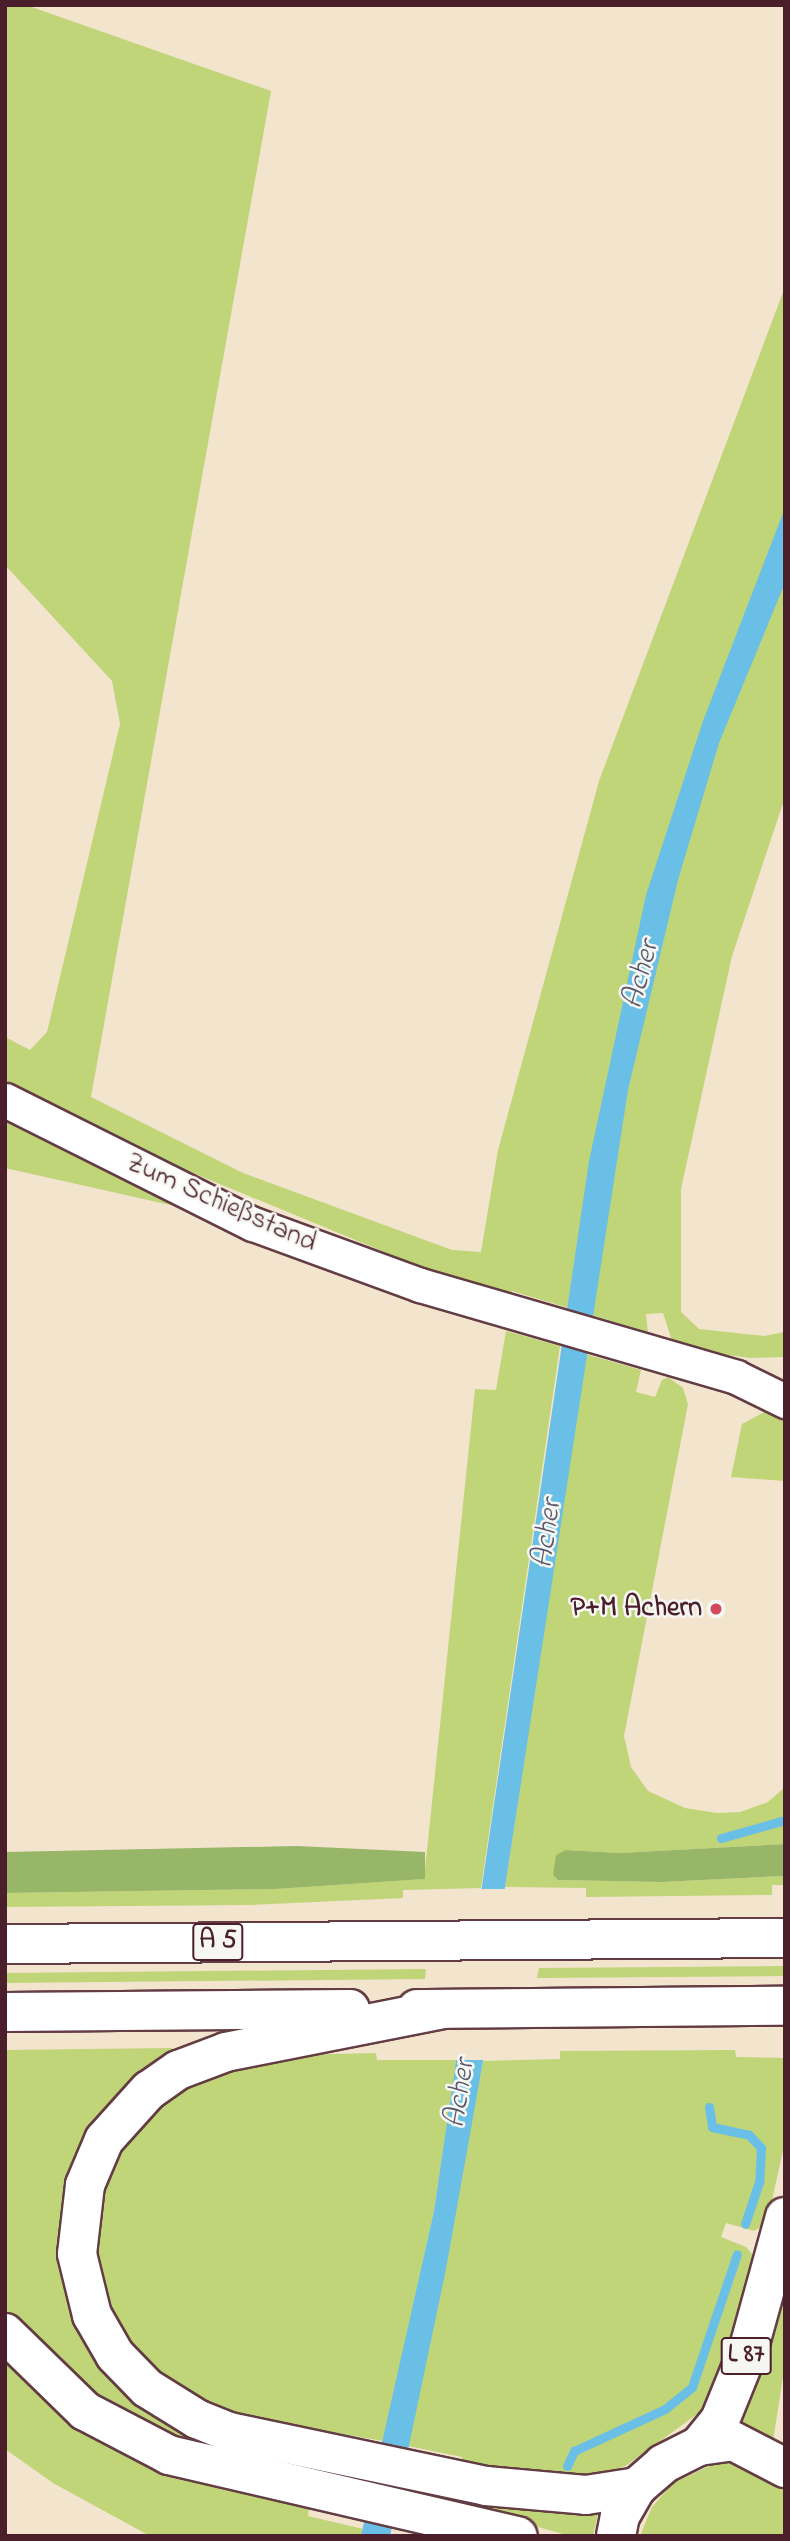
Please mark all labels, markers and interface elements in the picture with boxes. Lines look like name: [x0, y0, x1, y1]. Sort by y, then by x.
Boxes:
water label: Acher: [616, 937, 668, 1013]
street label: Zum Schießstand: [121, 1147, 321, 1261]
water label: Acher: [525, 1497, 571, 1571]
place label: P+M Achern: [571, 1592, 702, 1626]
marker: P+M Achern: [708, 1601, 724, 1617]
road number: A 5: [192, 1920, 244, 1965]
water label: Acher: [438, 2057, 484, 2131]
road number: L 87: [720, 2334, 772, 2378]

